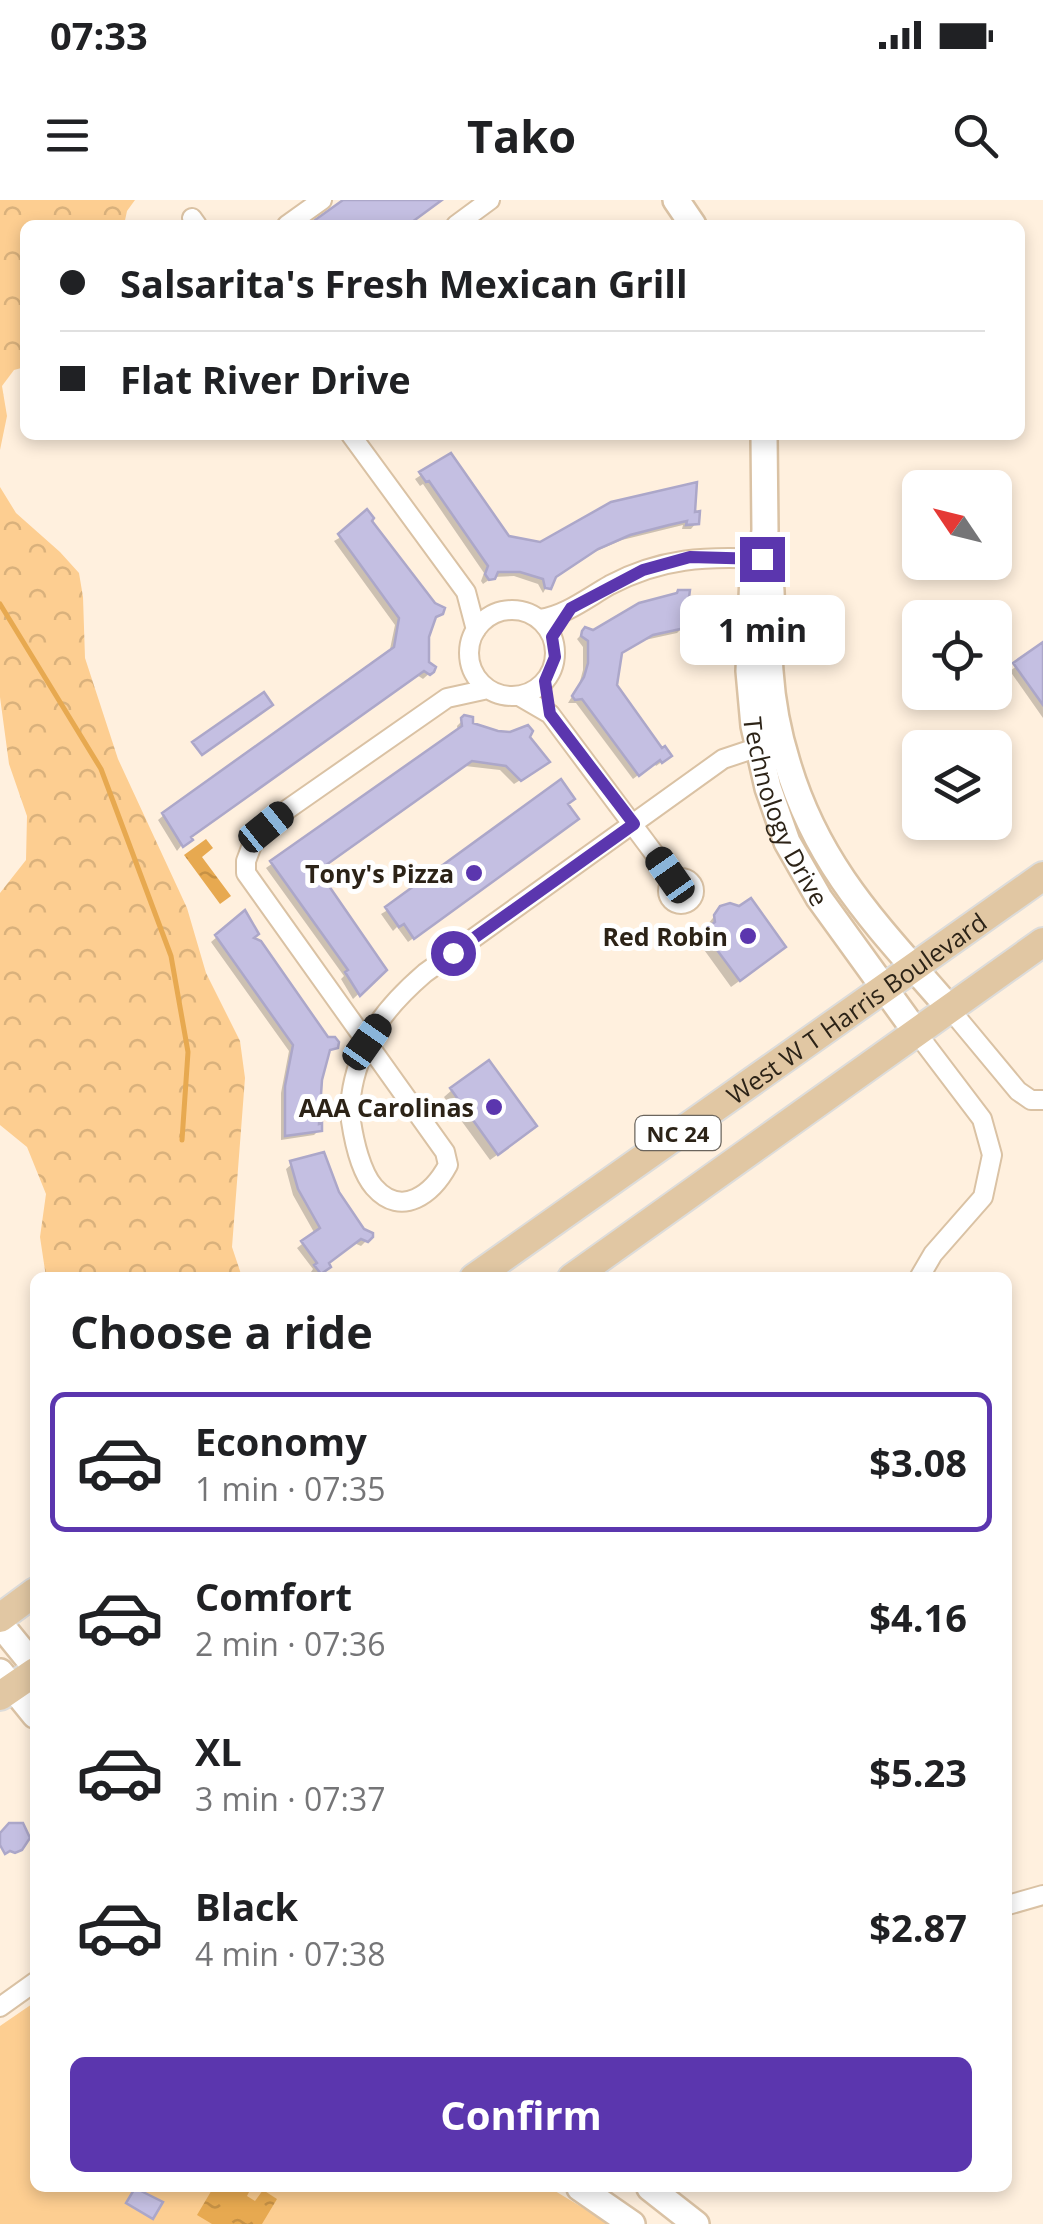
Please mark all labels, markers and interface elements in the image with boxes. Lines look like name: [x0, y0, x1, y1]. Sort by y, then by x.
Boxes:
text: 07:33: [50, 9, 148, 61]
text: Tako: [467, 105, 576, 166]
icon: menu: [40, 108, 95, 163]
icon: search: [948, 108, 1003, 163]
text: Salsarita's Fresh Mexican Grill: [120, 257, 688, 309]
text: Flat River Drive: [120, 353, 411, 405]
north arrow: [902, 470, 1012, 580]
map controls: [902, 470, 1012, 840]
route end: [740, 537, 785, 582]
callout: 1 min: [680, 594, 844, 664]
button: locate: [902, 600, 1012, 710]
text: 1 min: [718, 608, 807, 651]
street label: Technology Drive: [736, 715, 837, 912]
button: layers: [902, 730, 1012, 840]
car: [233, 796, 299, 858]
car: [641, 842, 699, 908]
place label: Tony's Pizza: [305, 856, 454, 890]
marker: Tony's Pizza: [463, 862, 485, 884]
street label: West W T Harris Boulevard: [720, 904, 993, 1111]
place label: Red Robin: [603, 919, 728, 953]
marker: Red Robin: [737, 925, 759, 947]
route start: [431, 931, 476, 976]
car: [338, 1009, 396, 1075]
place label: AAA Carolinas: [299, 1090, 474, 1124]
marker: AAA Carolinas: [483, 1096, 505, 1118]
road number: NC 24: [636, 1116, 720, 1150]
text: Choose a ride: [70, 1301, 373, 1362]
text: Economy: [195, 1415, 367, 1467]
icon: car: [75, 1417, 165, 1507]
text: $3.08: [869, 1436, 967, 1488]
text: 1 min · 07:35: [195, 1467, 386, 1510]
text: Comfort: [195, 1570, 352, 1622]
icon: car: [75, 1572, 165, 1662]
text: $4.16: [869, 1591, 967, 1643]
text: 2 min · 07:36: [195, 1622, 386, 1665]
text: XL: [195, 1725, 242, 1777]
icon: car: [75, 1727, 165, 1817]
text: $5.23: [869, 1746, 967, 1798]
text: 3 min · 07:37: [195, 1777, 386, 1820]
text: Black: [195, 1880, 298, 1932]
icon: car: [75, 1882, 165, 1972]
text: $2.87: [869, 1901, 967, 1953]
text: 4 min · 07:38: [195, 1932, 386, 1975]
button: Confirm: [70, 2057, 972, 2172]

